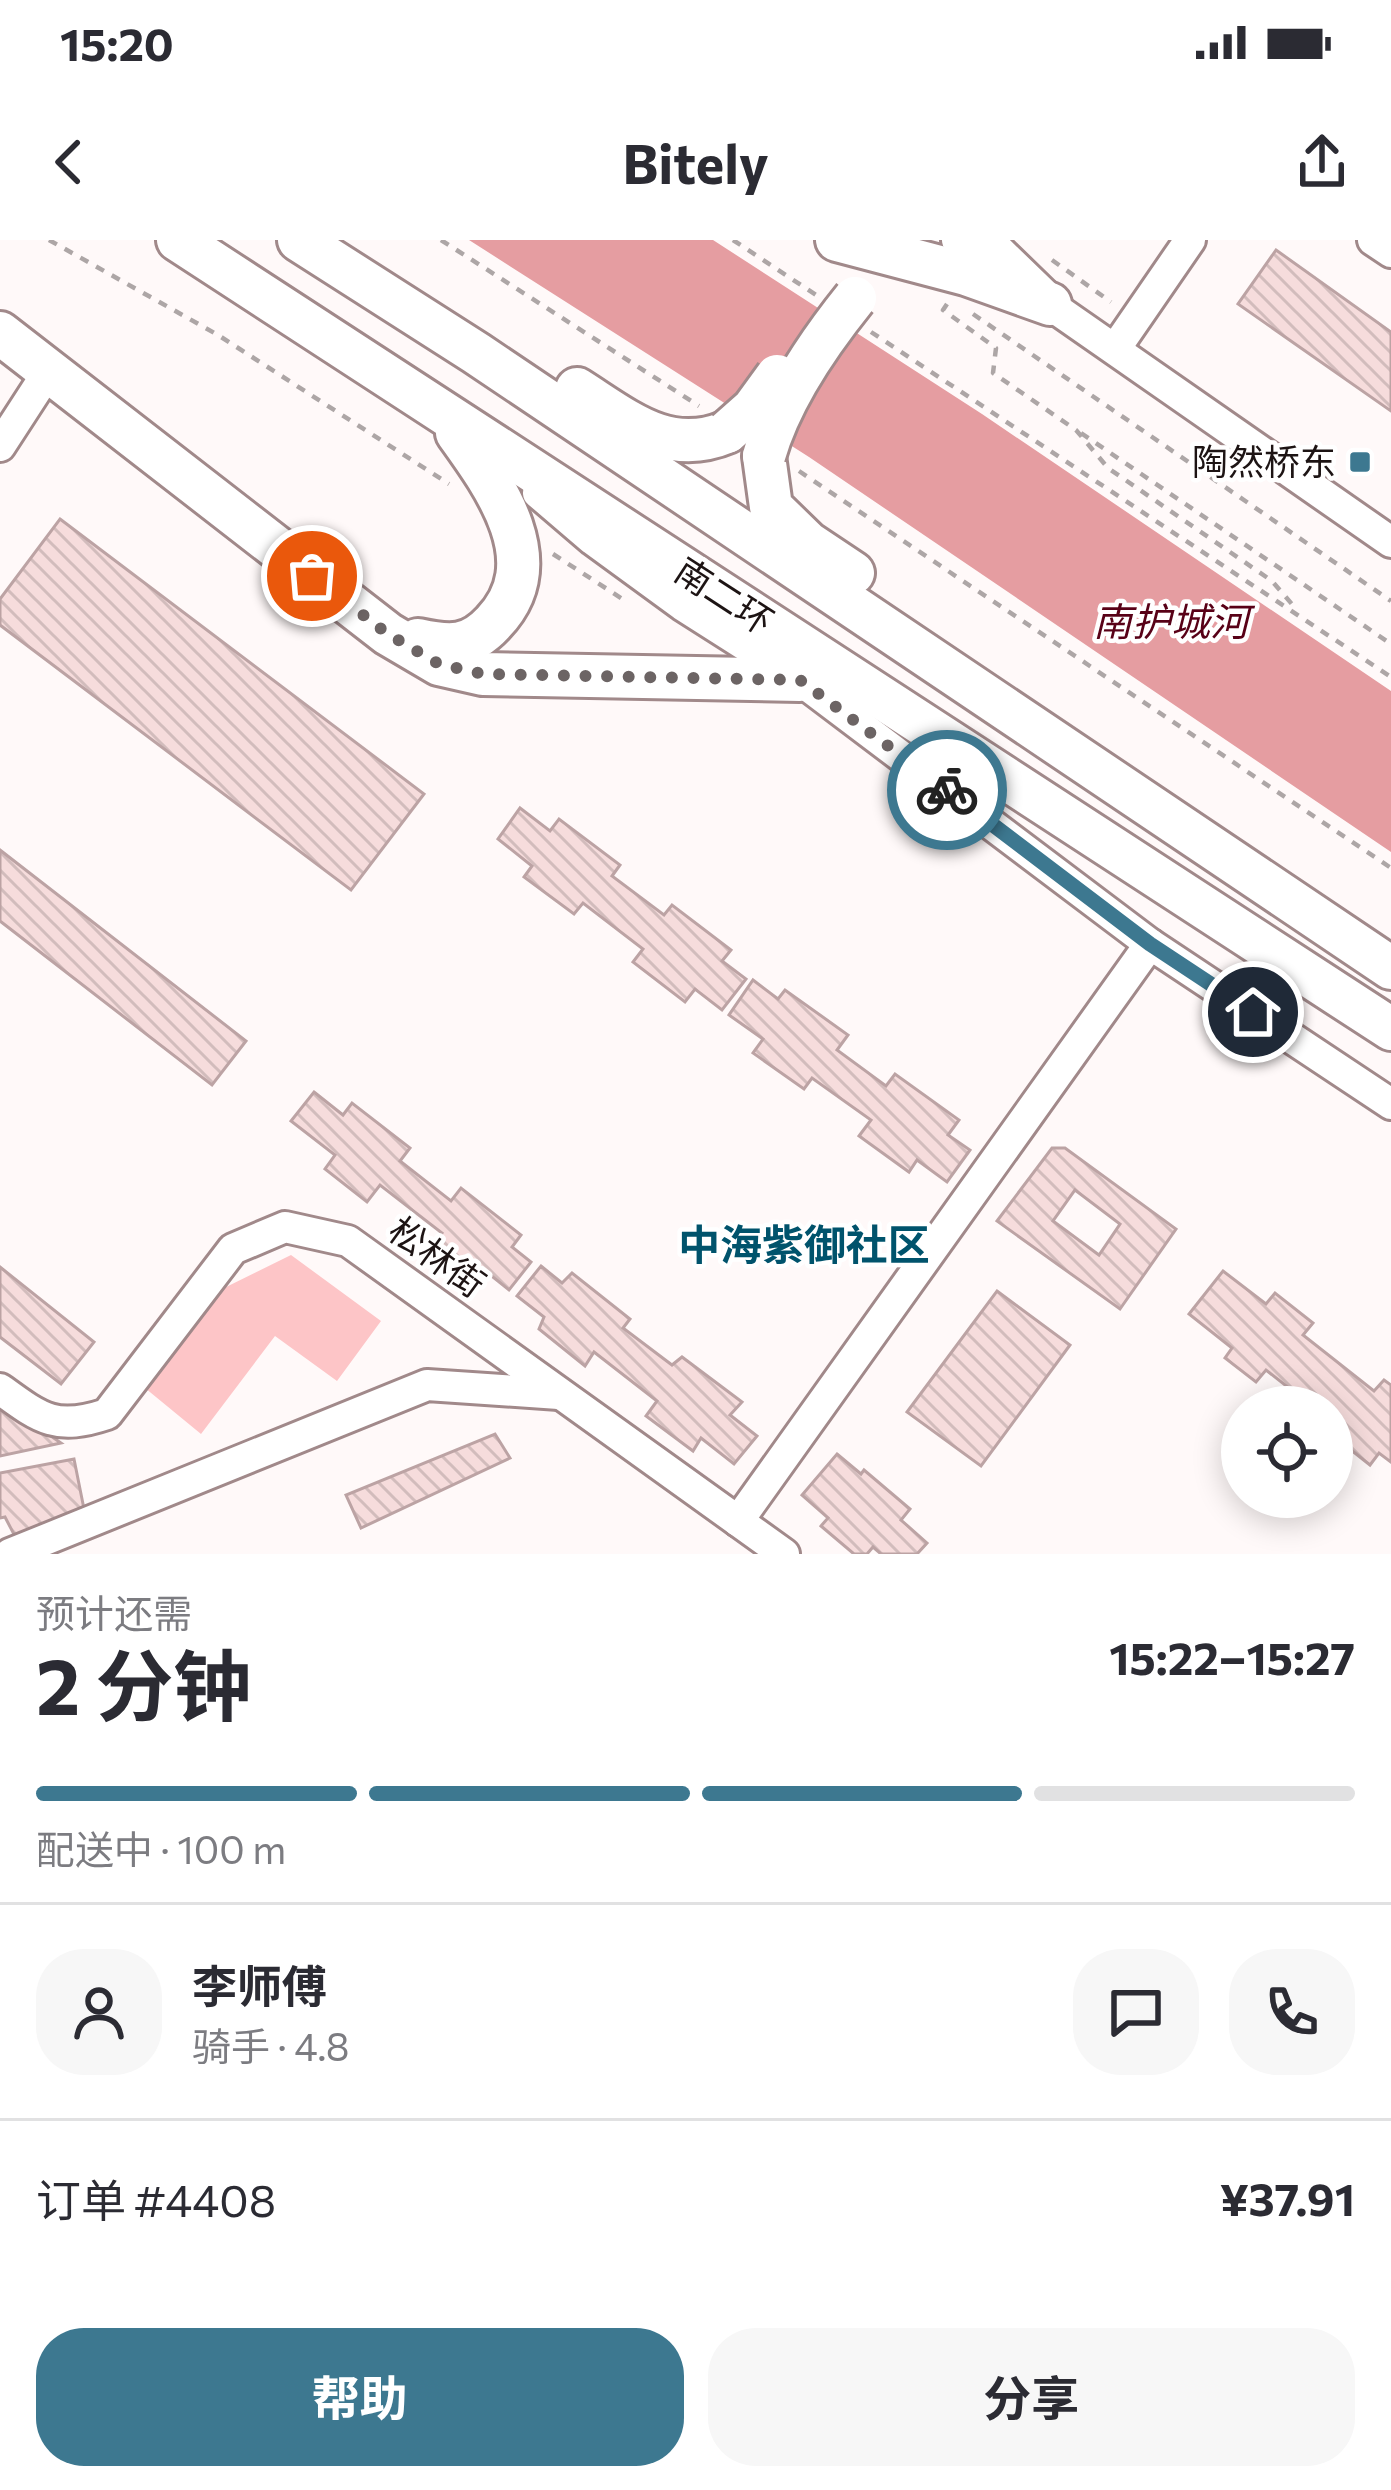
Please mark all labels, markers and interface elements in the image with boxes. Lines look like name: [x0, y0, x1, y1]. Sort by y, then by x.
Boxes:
text: 15:20: [60, 15, 174, 70]
icon: back: [36, 129, 102, 195]
text: Bitely: [622, 129, 769, 195]
icon: share: [1289, 129, 1355, 195]
place label: 陶然桥东: [1192, 438, 1336, 482]
marker: 陶然桥东: [1347, 449, 1373, 475]
pin: [261, 525, 363, 627]
icon: bag: [279, 543, 345, 609]
street label: 南二环: [668, 546, 782, 642]
water label: 南护城河: [1093, 596, 1256, 644]
courier: [887, 730, 1007, 850]
icon: bike: [914, 757, 980, 823]
pin: [1202, 961, 1304, 1063]
icon: home: [1220, 979, 1286, 1045]
street label: 松林街: [382, 1206, 495, 1305]
district label: 中海紫御社区: [678, 1217, 930, 1269]
map controls: [1221, 1386, 1353, 1518]
button: locate: [1221, 1386, 1353, 1518]
text: 预计还需: [36, 1588, 192, 1636]
text: 15:22–15:27: [1109, 1629, 1355, 1684]
text: 2 分钟: [36, 1636, 251, 1731]
text: 配送中 · 100 m: [36, 1824, 286, 1872]
button: person: [36, 1949, 162, 2075]
button: chat: [1073, 1949, 1199, 2075]
button: phone: [1229, 1949, 1355, 2075]
text: 李师傅: [192, 1957, 327, 2012]
text: 骑手 · 4.8: [192, 2021, 349, 2069]
text: ¥37.91: [1220, 2170, 1355, 2225]
text: 订单 #4408: [36, 2171, 276, 2226]
button: 帮助: [36, 2328, 684, 2466]
button: 分享: [708, 2328, 1355, 2466]

